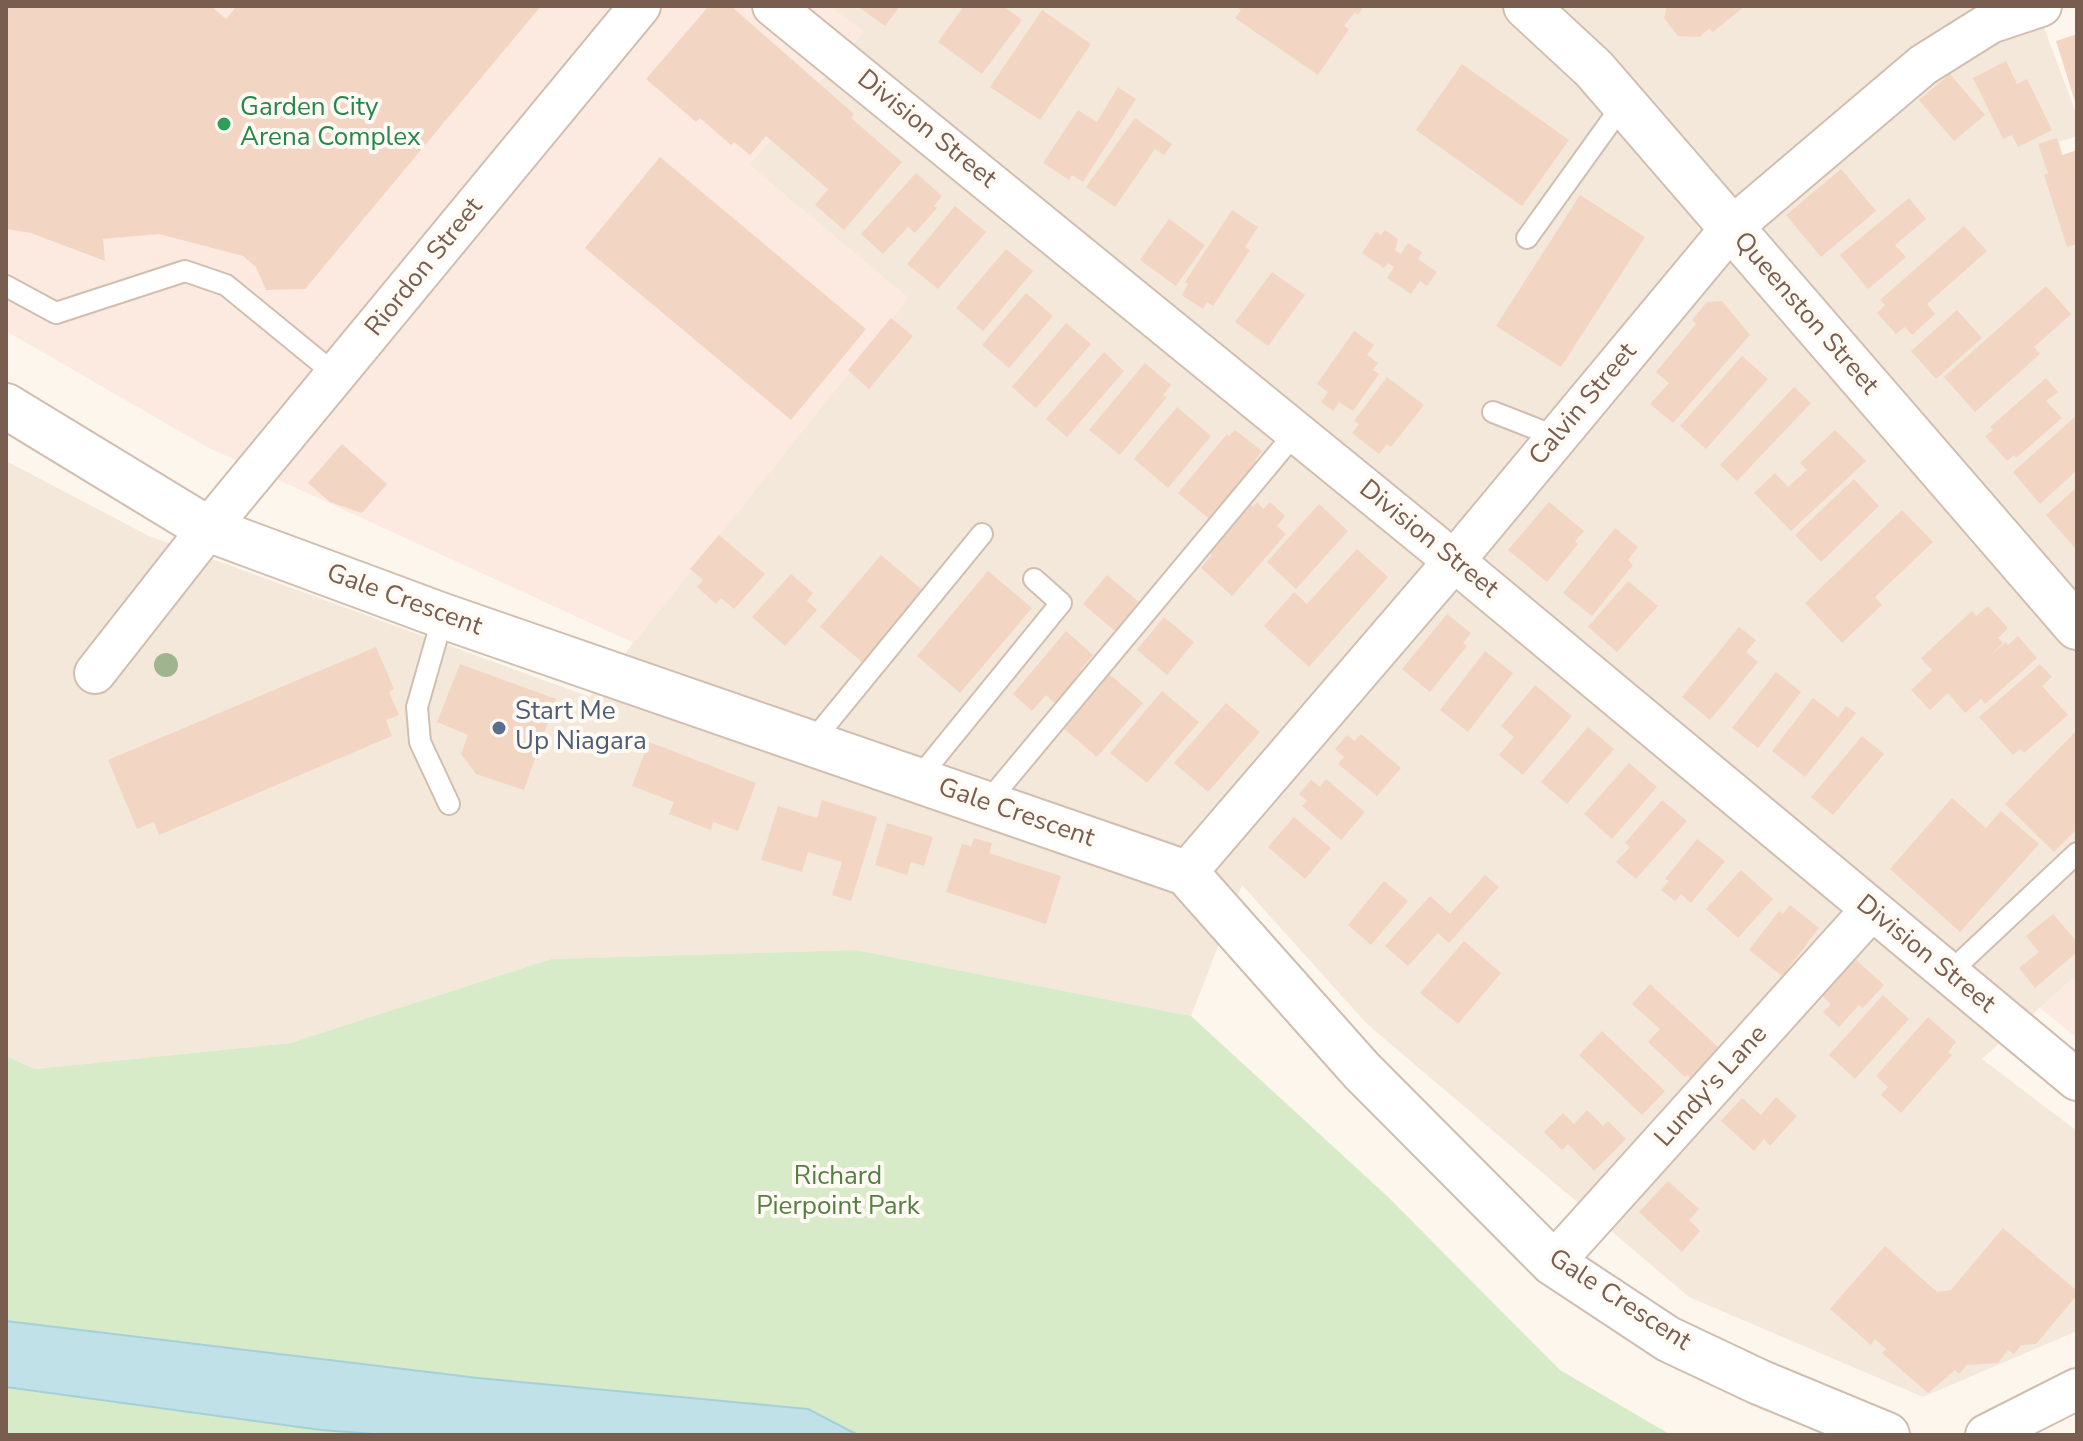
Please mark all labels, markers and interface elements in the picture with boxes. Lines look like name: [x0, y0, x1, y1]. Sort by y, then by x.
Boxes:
street label: Division Street: [850, 64, 1002, 196]
place label: Garden City Arena Complex: [240, 93, 421, 154]
marker: Garden City Arena Complex: [215, 115, 233, 133]
street label: Riordon Street: [360, 193, 490, 343]
street label: Queenston Street: [1726, 226, 1884, 402]
street label: Calvin Street: [1524, 337, 1644, 473]
street label: Division Street: [1352, 474, 1504, 606]
street label: Gale Crescent: [322, 558, 486, 644]
place label: Start Me Up Niagara: [515, 697, 647, 758]
marker: Start Me Up Niagara: [490, 719, 508, 737]
street label: Gale Crescent: [934, 773, 1098, 855]
street label: Division Street: [1849, 889, 2001, 1021]
street label: Lundy's Lane: [1649, 1020, 1775, 1154]
park label: Richard Pierpoint Park: [756, 1162, 920, 1224]
street label: Gale Crescent: [1542, 1243, 1696, 1359]

